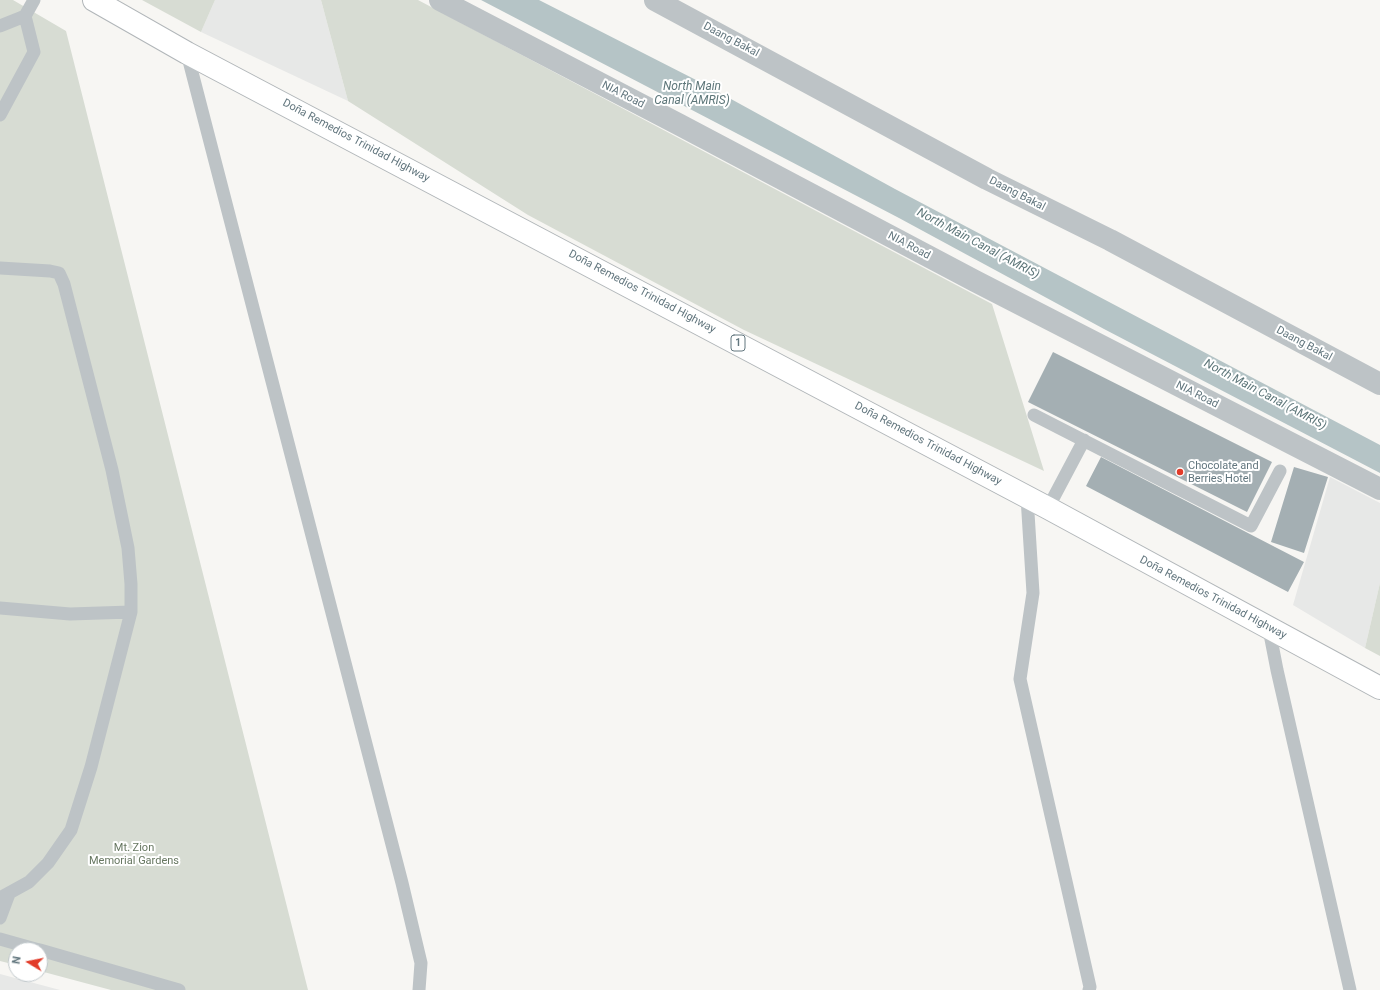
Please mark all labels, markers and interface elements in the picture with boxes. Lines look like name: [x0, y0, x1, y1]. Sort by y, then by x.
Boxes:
street label: Daang Bakal: [701, 20, 761, 60]
street label: NIA Road: [599, 79, 647, 111]
water label: North Main Canal (AMRIS): [654, 80, 730, 108]
street label: Doña Remedios Trinidad Highway: [280, 97, 432, 185]
street label: Daang Bakal: [987, 174, 1047, 214]
water label: North Main Canal (AMRIS): [914, 206, 1042, 282]
street label: NIA Road: [886, 229, 932, 263]
street label: Doña Remedios Trinidad Highway: [566, 248, 718, 336]
street label: Daang Bakal: [1274, 324, 1334, 364]
road number: 1: [731, 335, 745, 351]
water label: North Main Canal (AMRIS): [1201, 357, 1329, 433]
street label: NIA Road: [1173, 379, 1221, 411]
street label: Doña Remedios Trinidad Highway: [852, 400, 1004, 488]
place label: Chocolate and Berries Hotel: [1188, 459, 1259, 485]
marker: Chocolate and Berries Hotel: [1175, 467, 1185, 477]
street label: Doña Remedios Trinidad Highway: [1137, 554, 1289, 642]
park label: Mt. Zion Memorial Gardens: [89, 841, 179, 867]
north arrow: [8, 942, 48, 982]
text: N: [10, 955, 24, 965]

